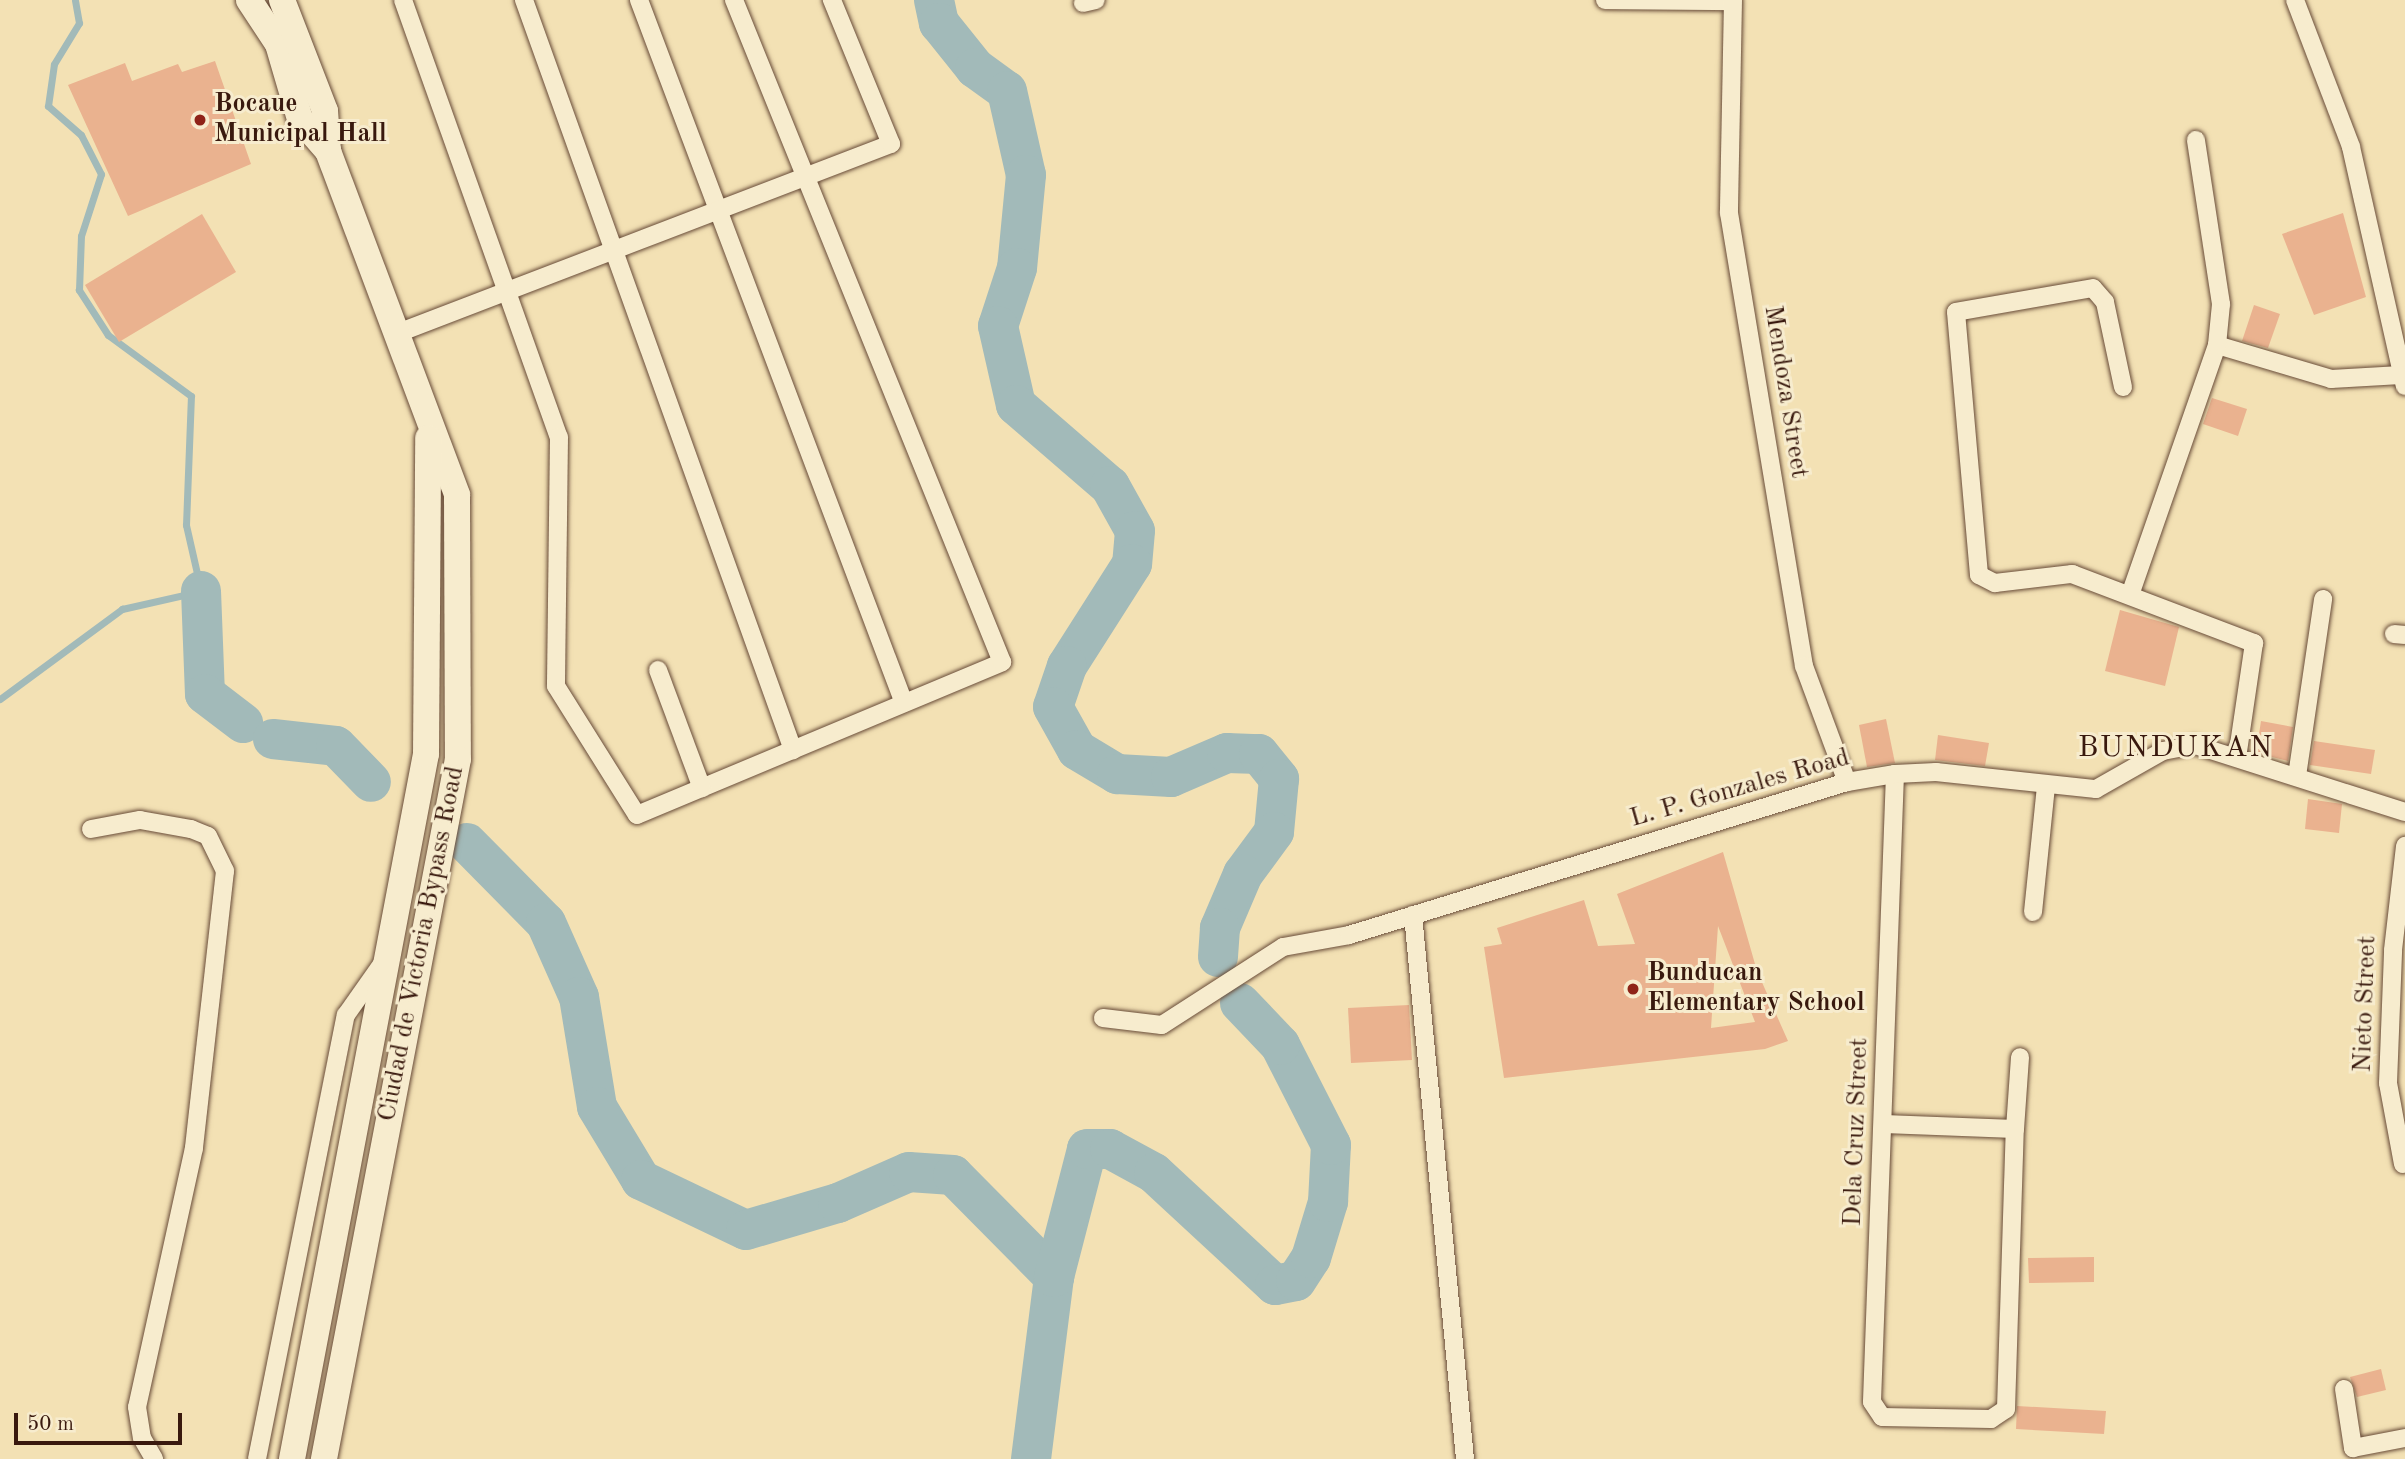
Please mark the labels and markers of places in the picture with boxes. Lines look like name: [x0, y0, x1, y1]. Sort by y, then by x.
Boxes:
place label: Bocaue Municipal Hall: [214, 89, 387, 150]
marker: Bocaue Municipal Hall: [192, 112, 208, 128]
place label: Bunducan Elementary School: [1647, 958, 1865, 1020]
marker: Bunducan Elementary School: [1625, 981, 1641, 997]

